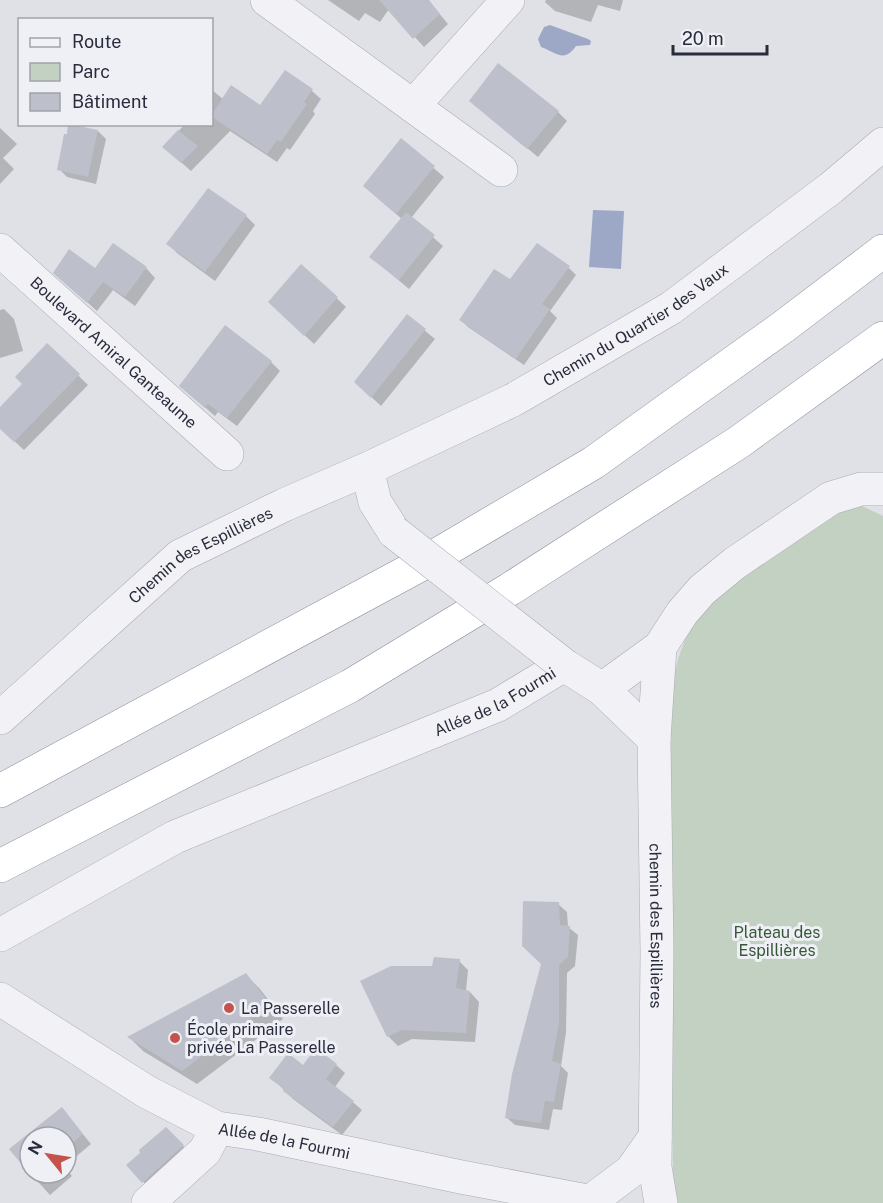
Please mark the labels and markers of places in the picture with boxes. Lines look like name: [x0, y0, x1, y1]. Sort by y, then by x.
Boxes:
place label: La Passerelle: [241, 999, 340, 1018]
marker: La Passerelle: [222, 1001, 236, 1015]
place label: École primaire privée La Passerelle: [187, 1019, 336, 1057]
marker: École primaire privée La Passerelle: [168, 1031, 182, 1045]

